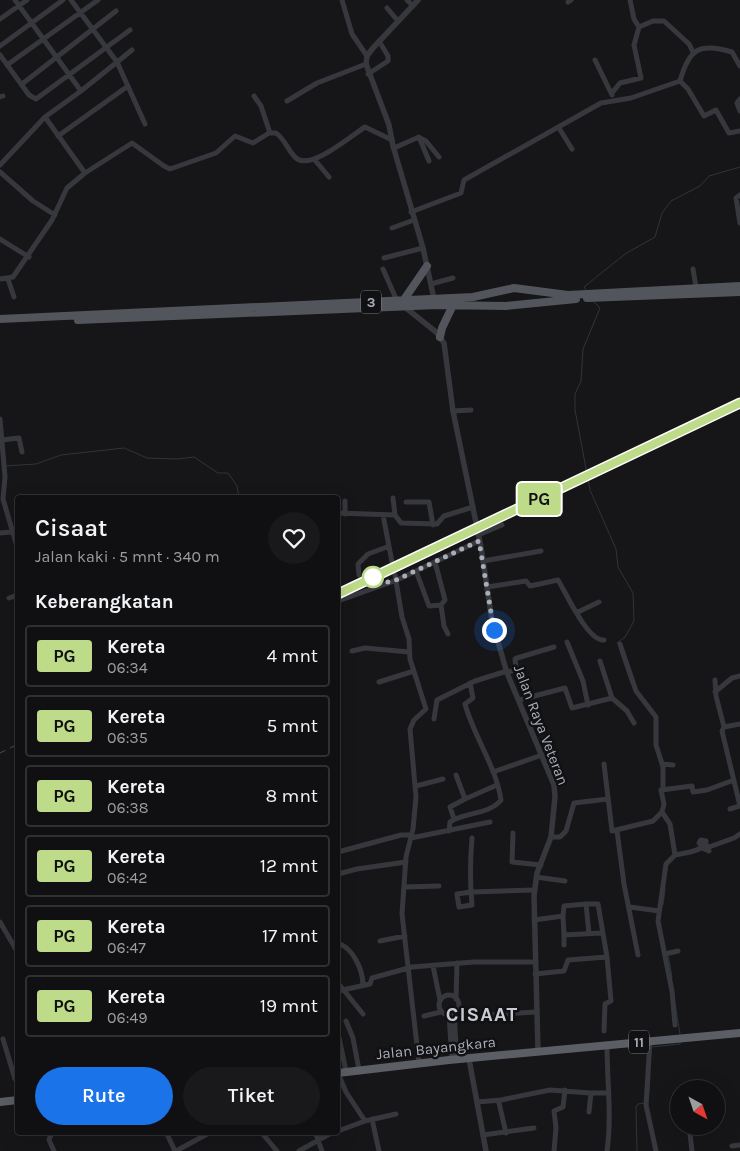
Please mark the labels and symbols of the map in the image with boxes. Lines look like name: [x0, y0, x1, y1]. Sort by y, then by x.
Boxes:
road number: 3: [361, 290, 381, 314]
line badge: PG: [516, 483, 562, 515]
unlabelled marker: [362, 566, 384, 588]
your location: [482, 618, 507, 643]
street label: Jalan Raya Veteran: [510, 662, 572, 788]
district label: CISAAT: [446, 1003, 518, 1026]
road number: 11: [629, 1030, 649, 1054]
street label: Jalan Bayangkara: [375, 1033, 497, 1063]
north arrow: [670, 1080, 725, 1135]

